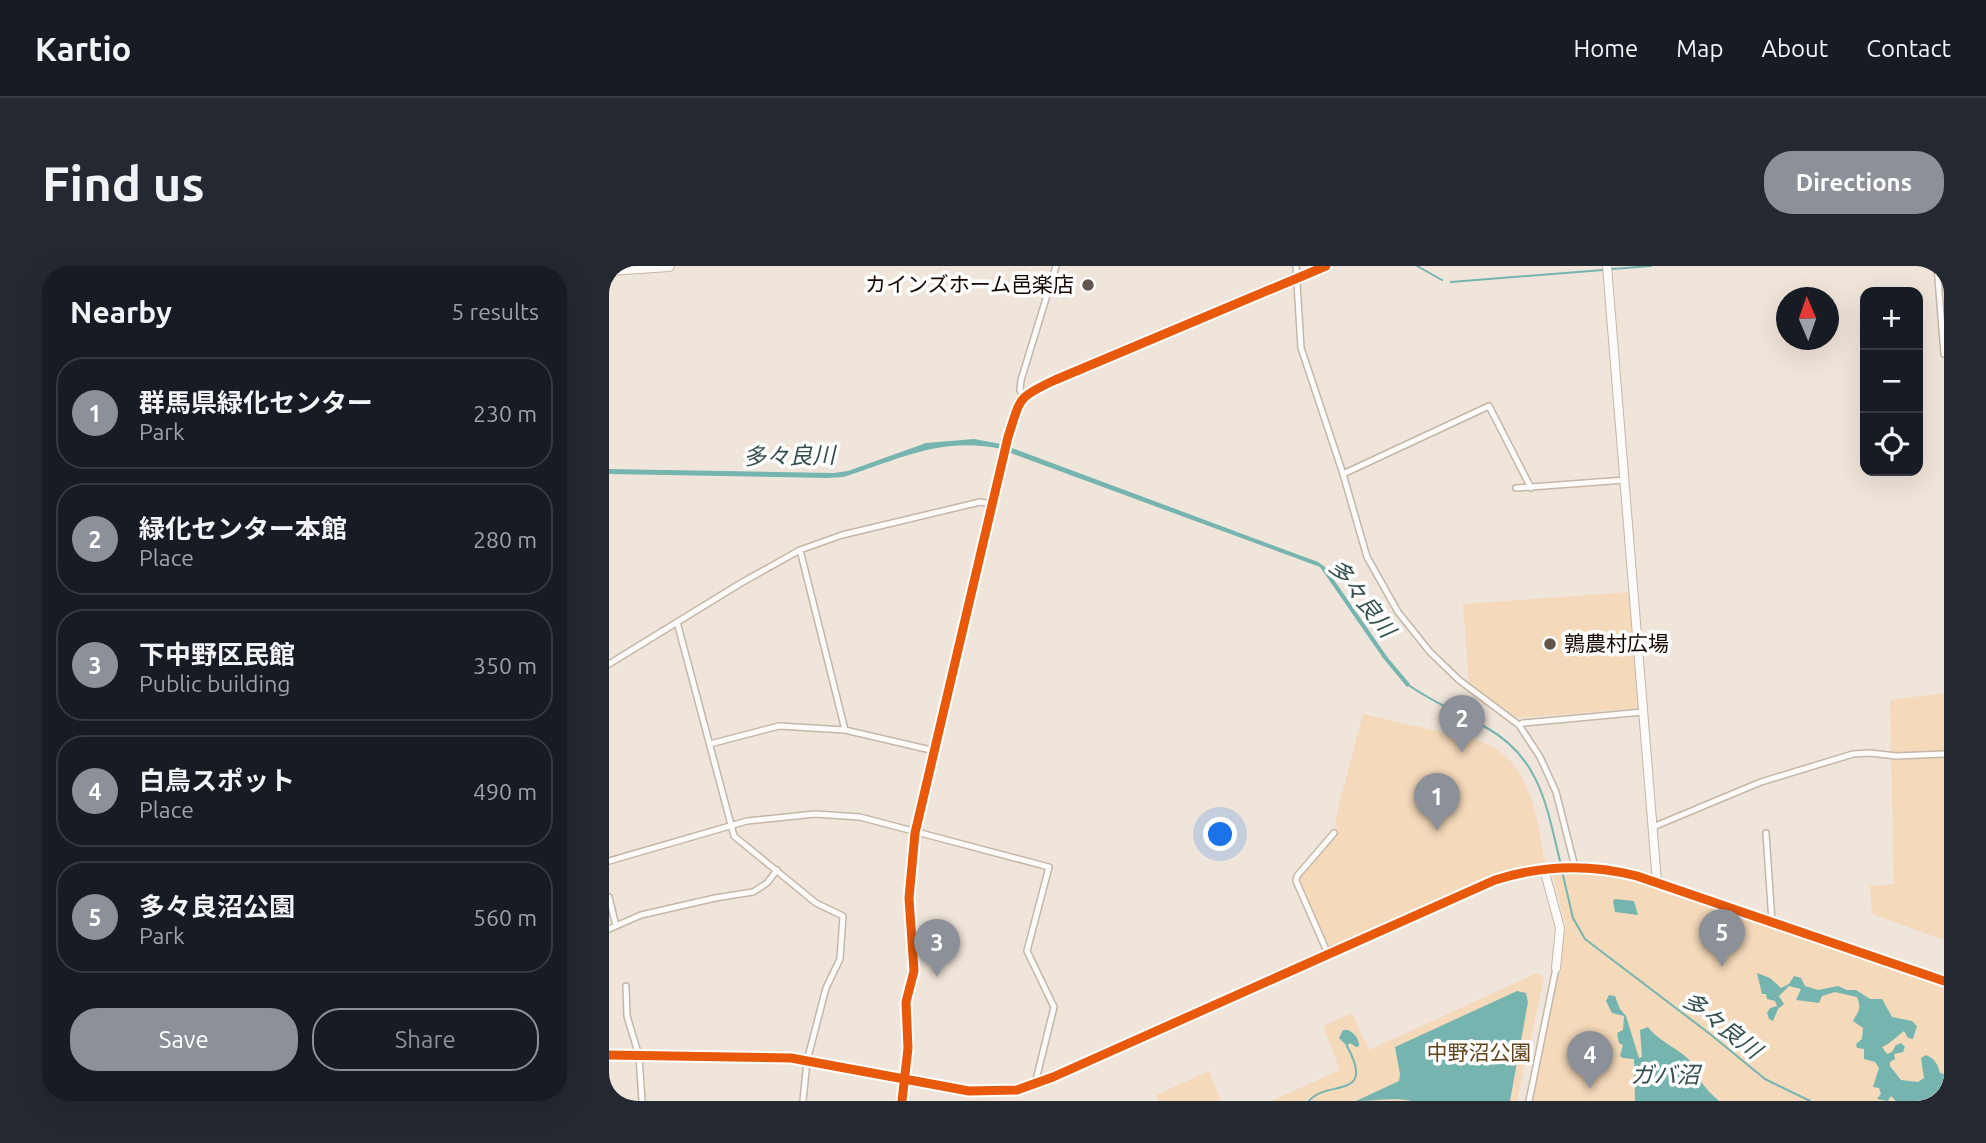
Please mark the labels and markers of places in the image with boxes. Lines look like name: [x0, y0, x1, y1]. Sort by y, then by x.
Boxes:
place label: カインズホーム邑楽店: [865, 272, 1074, 296]
marker: カインズホーム邑楽店: [1080, 277, 1096, 293]
place label: 鶉農村広場: [1564, 631, 1669, 655]
marker: 鶉農村広場: [1542, 636, 1558, 652]
pin: 2: [1439, 695, 1485, 753]
pin: 1: [1414, 773, 1460, 831]
pin: 5: [1699, 909, 1745, 967]
pin: 3: [914, 919, 960, 977]
pin: 4: [1567, 1031, 1613, 1089]

